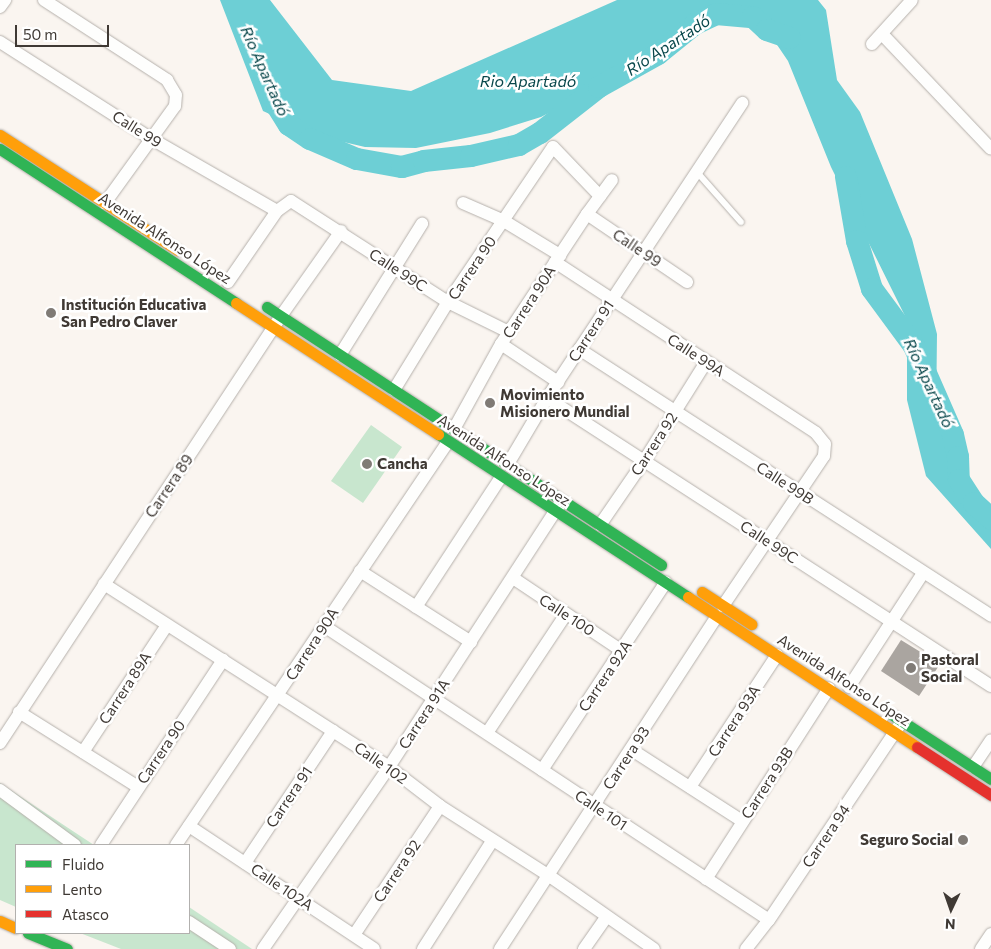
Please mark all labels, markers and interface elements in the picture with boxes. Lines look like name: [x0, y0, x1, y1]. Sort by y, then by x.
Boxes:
water label: Río Apartadó: [622, 11, 714, 79]
scale bar: [18, 15, 111, 47]
water label: Río Apartadó: [237, 23, 293, 119]
text: 50 m: [23, 25, 57, 43]
water label: Rio Apartadó: [480, 71, 576, 91]
street label: Calle 99: [109, 107, 165, 151]
street label: Avenida Alfonso López: [95, 188, 235, 288]
street label: Calle 99: [609, 225, 665, 271]
street label: Carrera 90: [444, 233, 500, 303]
street label: Calle 99C: [366, 245, 430, 295]
street label: Carrera 90A: [499, 262, 559, 342]
place label: Institución Educativa San Pedro Claver: [61, 295, 207, 330]
street label: Carrera 91: [564, 297, 618, 365]
marker: Institución Educativa San Pedro Claver: [45, 307, 57, 319]
street label: Calle 99A: [664, 330, 728, 380]
water label: Río Apartadó: [900, 335, 958, 431]
place label: Movimiento Misionero Mundial: [500, 385, 630, 420]
marker: Movimiento Misionero Mundial: [484, 397, 496, 409]
street label: Carrera 92: [627, 409, 681, 479]
street label: Avenida Alfonso López: [434, 410, 574, 510]
street label: Carrera 89: [141, 451, 197, 521]
place label: Cancha: [377, 455, 428, 473]
marker: Cancha: [361, 458, 373, 470]
street label: Calle 99B: [753, 458, 817, 508]
street label: Calle 99C: [737, 517, 801, 567]
street label: Calle 100: [536, 590, 598, 640]
street label: Carrera 90A: [282, 604, 342, 684]
street label: Avenida Alfonso López: [774, 630, 914, 730]
street label: Carrera 92A: [575, 637, 635, 715]
street label: Carrera 89A: [95, 648, 155, 728]
place label: Pastoral Social: [921, 650, 979, 685]
marker: Pastoral Social: [905, 662, 917, 674]
street label: Carrera 91A: [395, 675, 453, 753]
street label: Carrera 93A: [704, 682, 764, 760]
street label: Carrera 90: [133, 717, 189, 787]
street label: Carrera 93: [599, 723, 653, 793]
street label: Calle 102: [351, 738, 411, 788]
street label: Carrera 93B: [737, 744, 797, 822]
street label: Carrera 91: [262, 763, 316, 831]
street label: Calle 101: [571, 786, 631, 834]
street label: Carrera 94: [798, 801, 854, 871]
place label: Seguro Social: [860, 831, 953, 849]
marker: Seguro Social: [957, 834, 969, 846]
street label: Carrera 92: [369, 836, 425, 906]
legend: [15, 844, 190, 934]
text: Fluido: [62, 855, 104, 873]
street label: Calle 102A: [247, 860, 317, 914]
text: Lento: [62, 880, 102, 898]
north arrow: [926, 884, 976, 934]
text: Atasco: [62, 905, 109, 923]
text: N: [945, 916, 956, 933]

